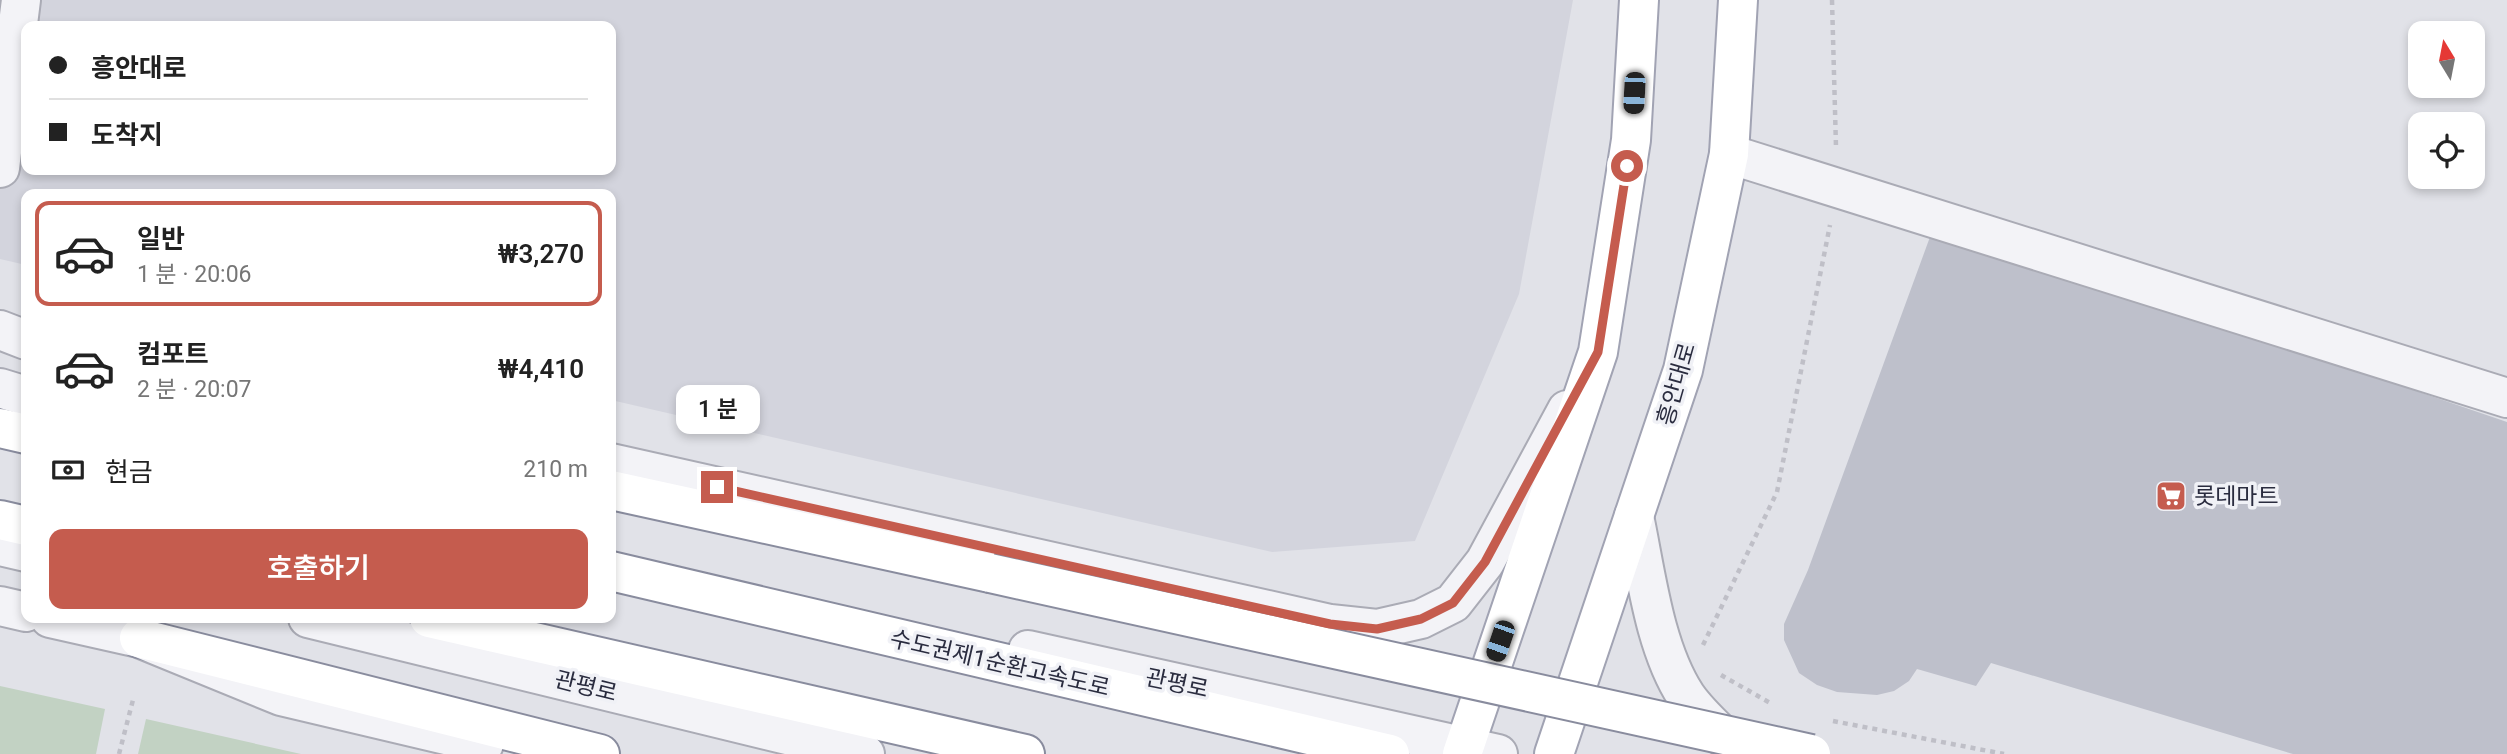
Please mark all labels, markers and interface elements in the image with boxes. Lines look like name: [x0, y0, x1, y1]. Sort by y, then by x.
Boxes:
north arrow: [2408, 21, 2485, 98]
map controls: [2408, 21, 2485, 189]
text: 흥안대로: [91, 53, 187, 83]
car: [1623, 71, 1646, 115]
button: locate: [2408, 112, 2485, 189]
text: 도착지: [91, 120, 163, 150]
route start: [1611, 150, 1643, 182]
icon: car: [53, 222, 116, 285]
text: 일반: [137, 224, 185, 254]
text: ₩3,270: [498, 239, 584, 269]
text: 1 분 · 20:06: [137, 261, 252, 288]
icon: car: [53, 337, 116, 400]
text: 컴포트: [137, 339, 209, 369]
street label: 흥안대로: [1652, 340, 1701, 429]
text: ₩4,410: [498, 354, 584, 384]
text: 2 분 · 20:07: [137, 376, 252, 403]
callout: 1 분: [675, 386, 759, 434]
text: 1 분: [698, 396, 738, 423]
icon: cash: [49, 451, 87, 489]
text: 210 m: [523, 456, 588, 483]
text: 현금: [105, 457, 153, 487]
route end: [701, 471, 733, 503]
supermarket icon: 롯데마트: [2154, 479, 2188, 513]
place label: 롯데마트: [2194, 483, 2279, 510]
button: 호출하기: [49, 529, 588, 609]
car: [1484, 618, 1517, 664]
street label: 수도권제1순환고속도로: [887, 625, 1112, 702]
street label: 관평로: [1143, 664, 1211, 703]
street label: 관평로: [552, 666, 620, 707]

